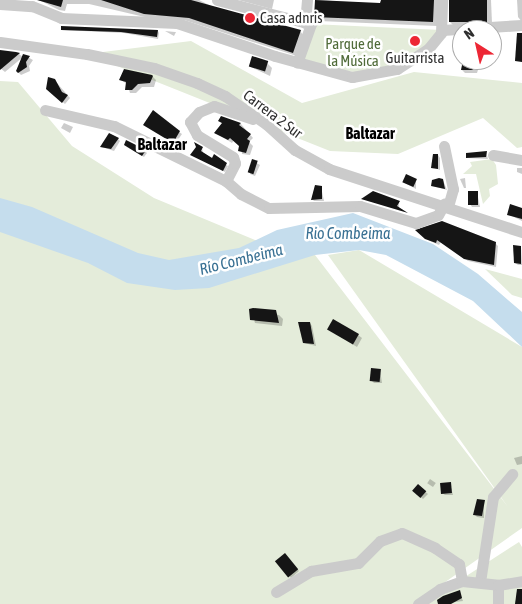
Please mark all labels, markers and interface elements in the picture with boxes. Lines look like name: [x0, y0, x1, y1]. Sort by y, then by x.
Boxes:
place label: Casa adnris: [260, 9, 323, 27]
marker: Casa adnris: [244, 12, 256, 24]
north arrow: [452, 20, 502, 70]
text: N: [461, 25, 477, 42]
park label: Parque de la Música: [325, 34, 381, 69]
marker: Guitarrista: [409, 35, 421, 47]
place label: Guitarrista: [386, 49, 444, 67]
street label: Carrera 2 Sur: [240, 86, 306, 142]
district label: Baltazar: [345, 123, 395, 143]
district label: Baltazar: [137, 134, 187, 154]
water label: Rio Combeima: [305, 223, 391, 243]
water label: Río Combeima: [197, 239, 285, 279]

